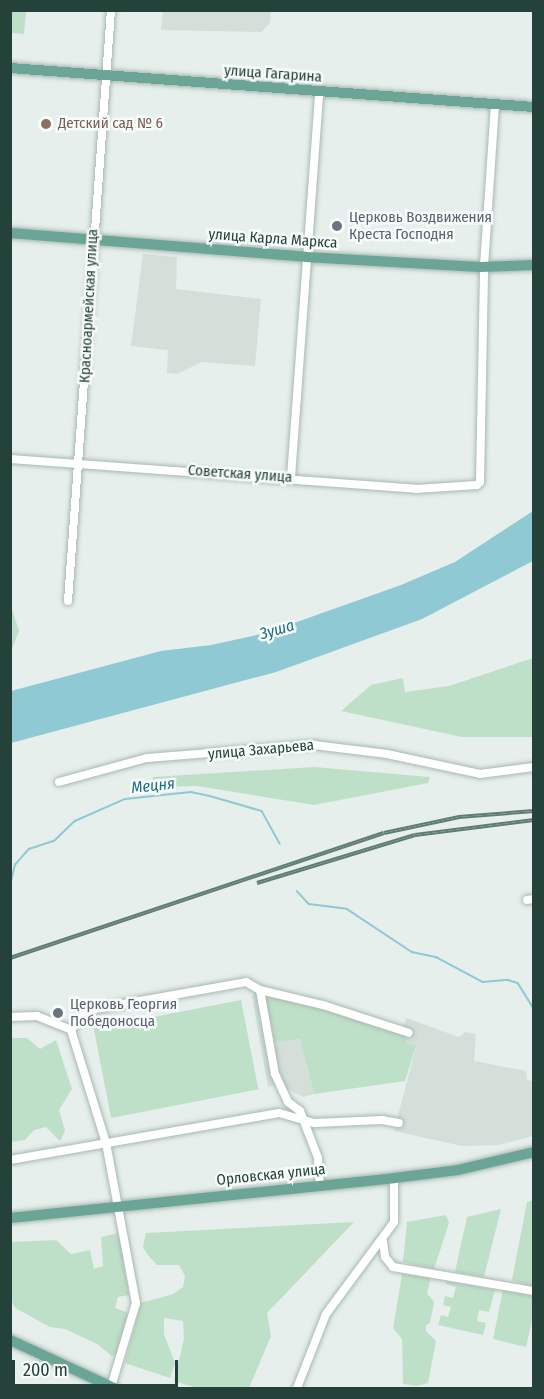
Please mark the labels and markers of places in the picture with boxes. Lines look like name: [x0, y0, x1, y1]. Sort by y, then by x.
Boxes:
place label: Детский сад № 6: [58, 115, 163, 133]
marker: Детский сад № 6: [39, 117, 53, 131]
place label: Церковь Воздвижения Креста Господня: [349, 208, 492, 243]
marker: Церковь Воздвижения Креста Господня: [330, 219, 344, 233]
place label: Церковь Георгия Победоносца: [70, 995, 177, 1030]
marker: Церковь Георгия Победоносца: [51, 1006, 65, 1020]

